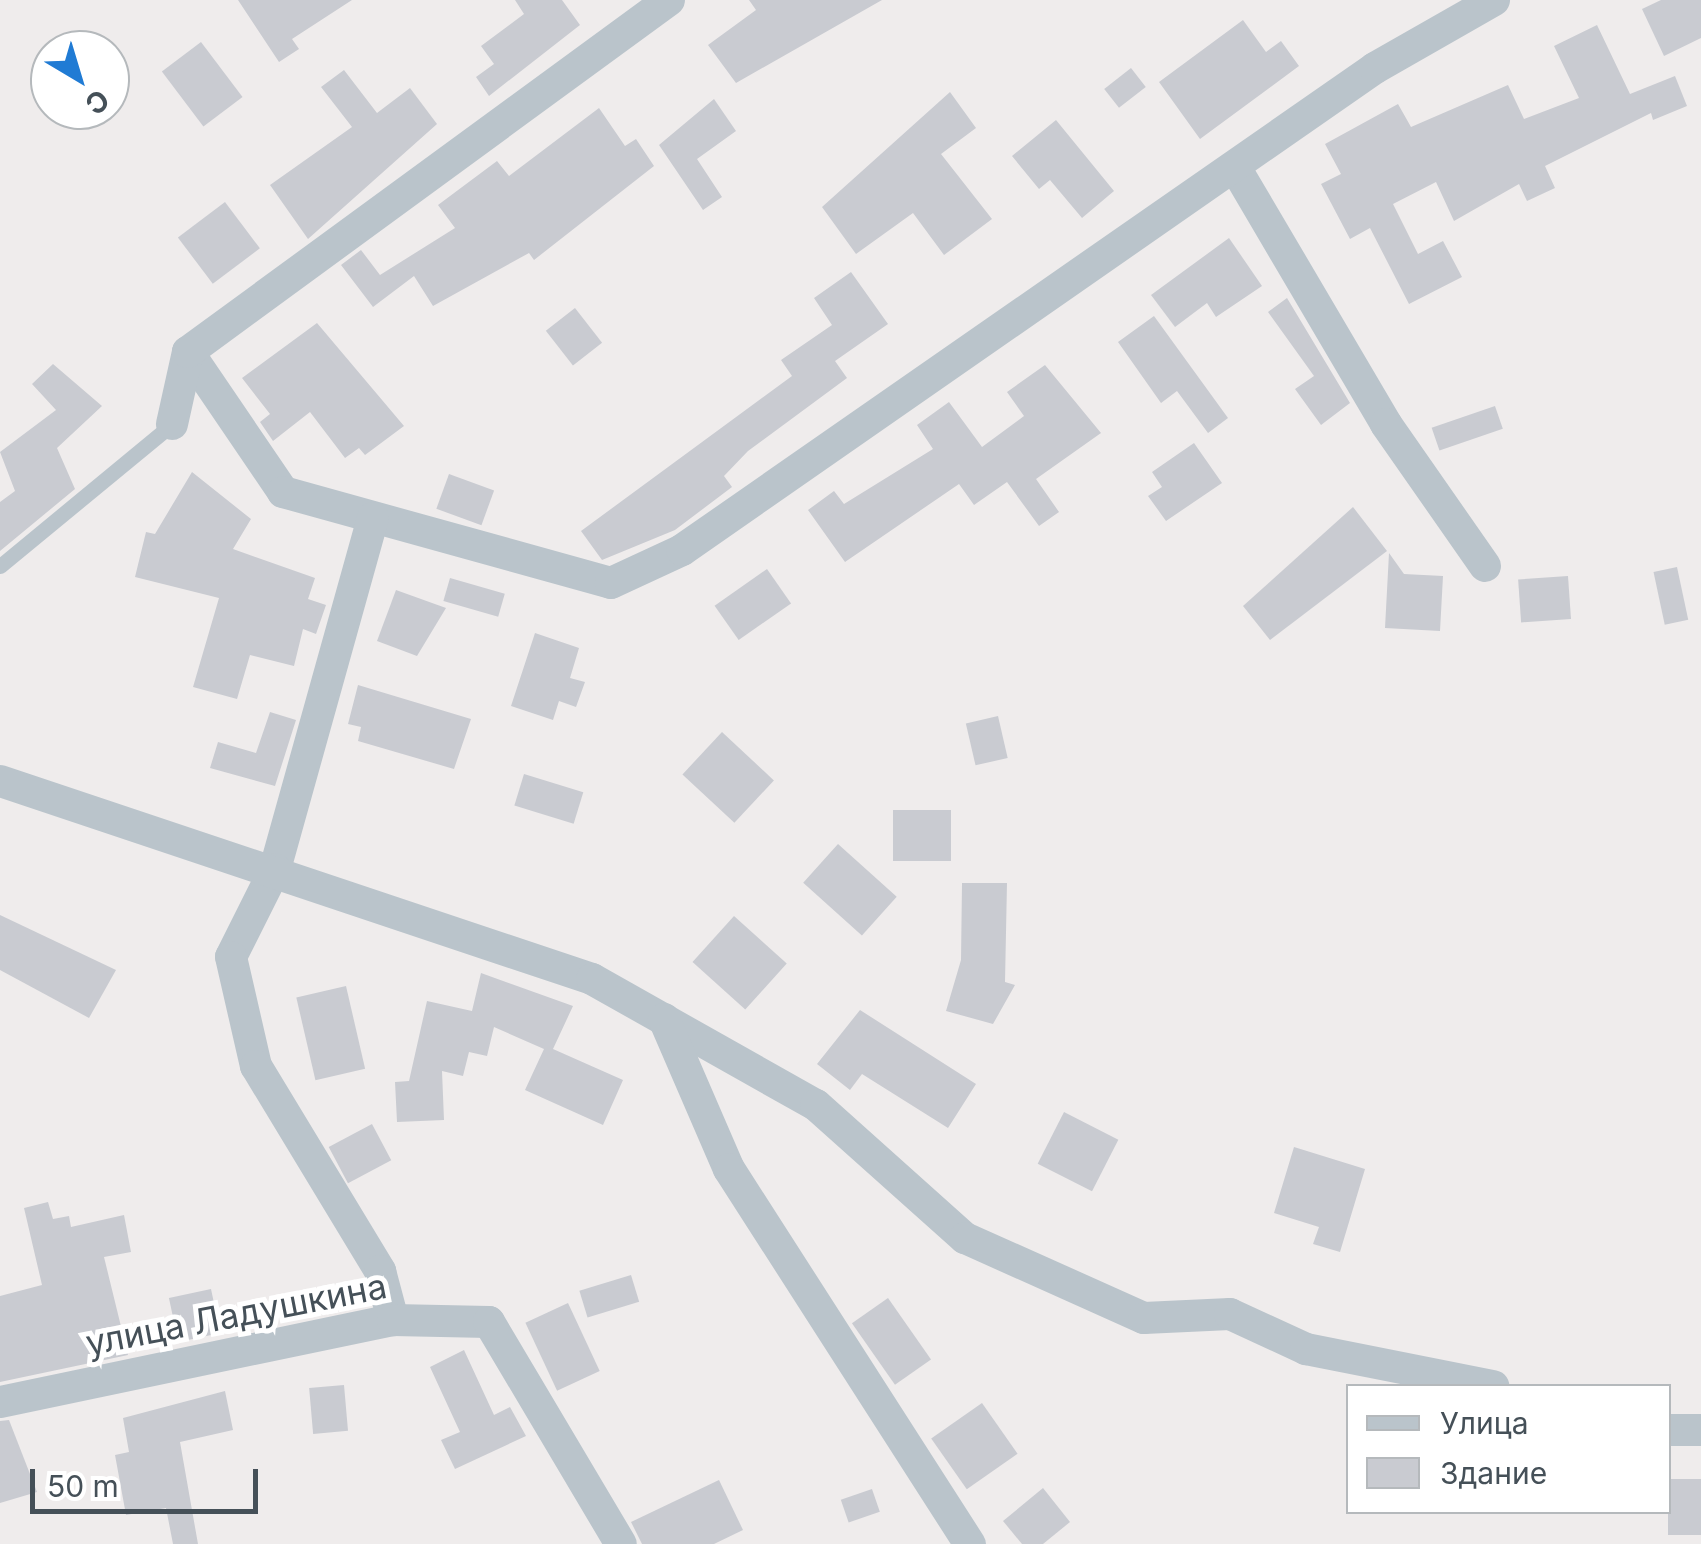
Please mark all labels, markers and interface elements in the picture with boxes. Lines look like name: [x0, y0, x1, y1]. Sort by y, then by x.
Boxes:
north arrow: [30, 30, 130, 130]
text: С: [79, 82, 116, 122]
street label: улица Ладушкина: [82, 1264, 390, 1364]
legend: [1346, 1384, 1671, 1514]
text: Улица: [1440, 1405, 1529, 1441]
scale bar: [35, 1449, 262, 1511]
text: Здание: [1440, 1455, 1547, 1491]
text: 50 m: [47, 1468, 119, 1504]

